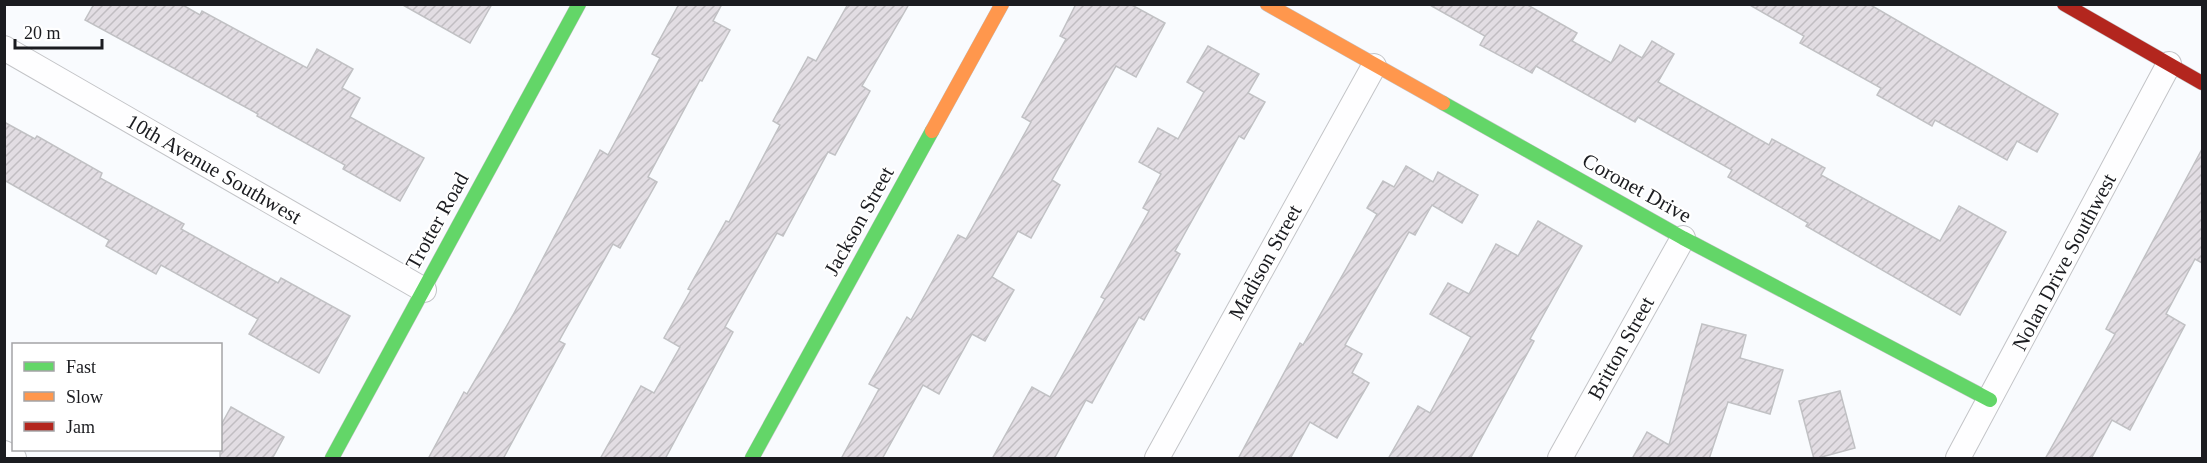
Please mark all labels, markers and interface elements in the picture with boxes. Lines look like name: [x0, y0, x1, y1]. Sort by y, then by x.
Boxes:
scale bar: [15, 12, 102, 50]
text: 20 m: [24, 23, 61, 43]
street label: 10th Avenue Southwest: [122, 109, 306, 229]
street label: Coronet Drive: [1578, 148, 1696, 228]
street label: Jackson Street: [819, 162, 899, 280]
street label: Trotter Road: [401, 168, 474, 274]
street label: Nolan Drive Southwest: [2007, 169, 2121, 355]
street label: Madison Street: [1224, 200, 1307, 324]
street label: Britton Street: [1583, 292, 1659, 404]
legend: [12, 343, 222, 451]
text: Fast: [66, 357, 96, 377]
text: Slow: [66, 387, 103, 407]
text: Jam: [66, 417, 95, 437]

